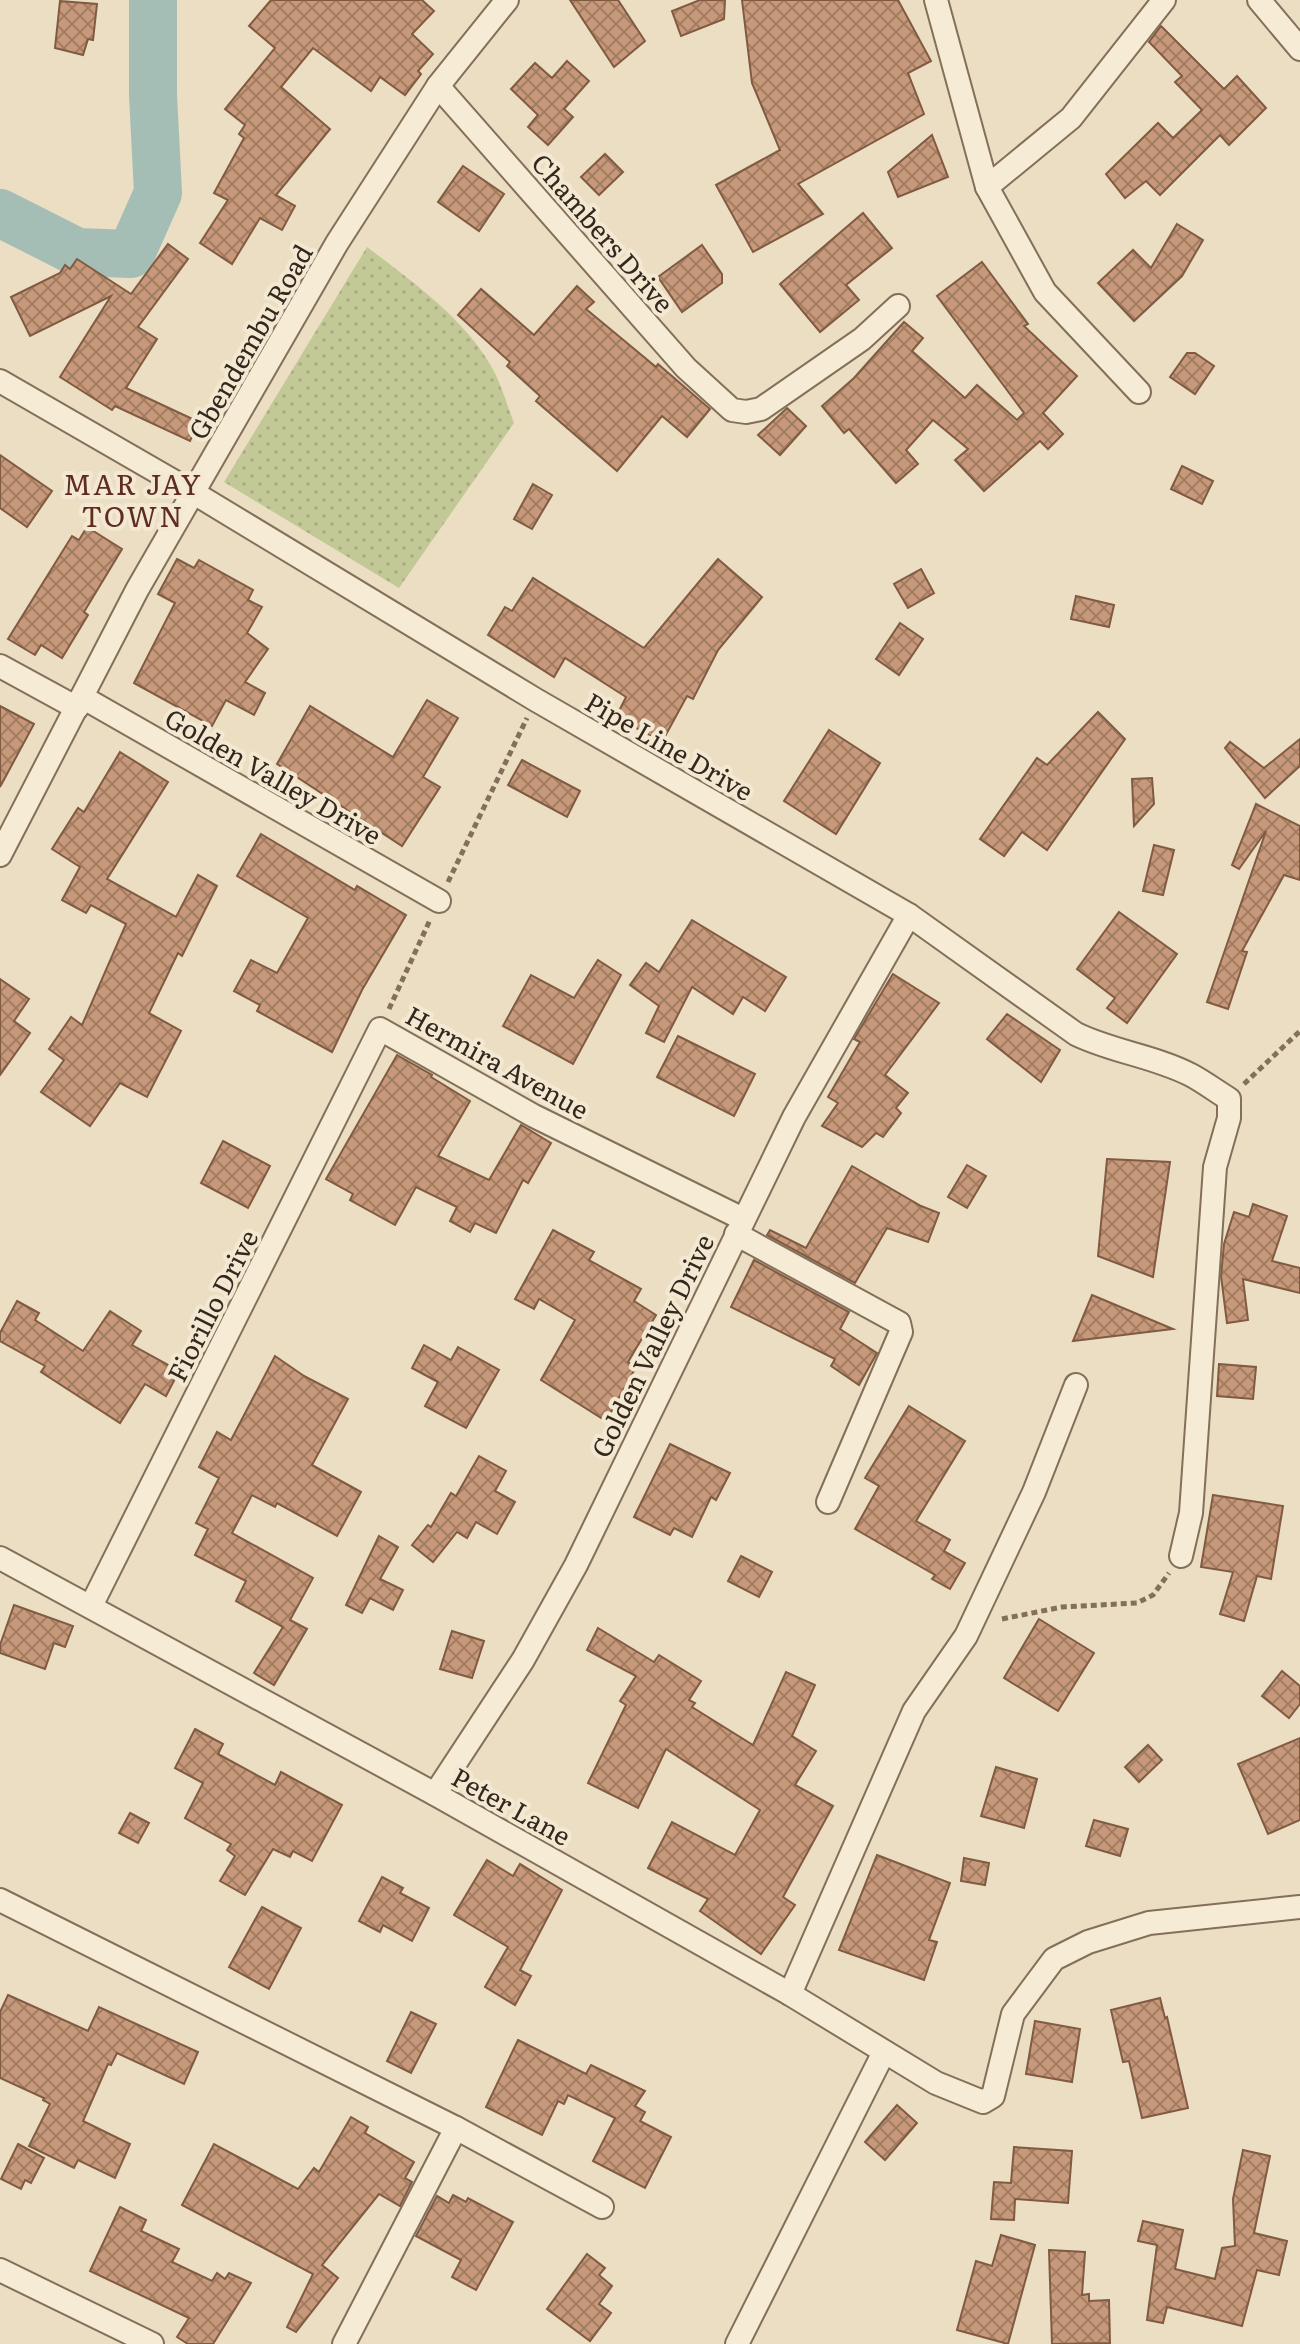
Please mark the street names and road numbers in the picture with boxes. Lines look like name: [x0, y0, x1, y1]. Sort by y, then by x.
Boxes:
street label: Chambers Drive: [524, 144, 684, 320]
street label: Gbendembu Road: [177, 236, 321, 446]
street label: Pipe Line Drive: [579, 681, 761, 809]
street label: Golden Valley Drive: [158, 697, 390, 853]
street label: Hermira Avenue: [399, 995, 597, 1127]
street label: Fiorillo Drive: [156, 1222, 266, 1388]
street label: Golden Valley Drive: [580, 1227, 722, 1463]
street label: Peter Lane: [445, 1756, 579, 1854]

